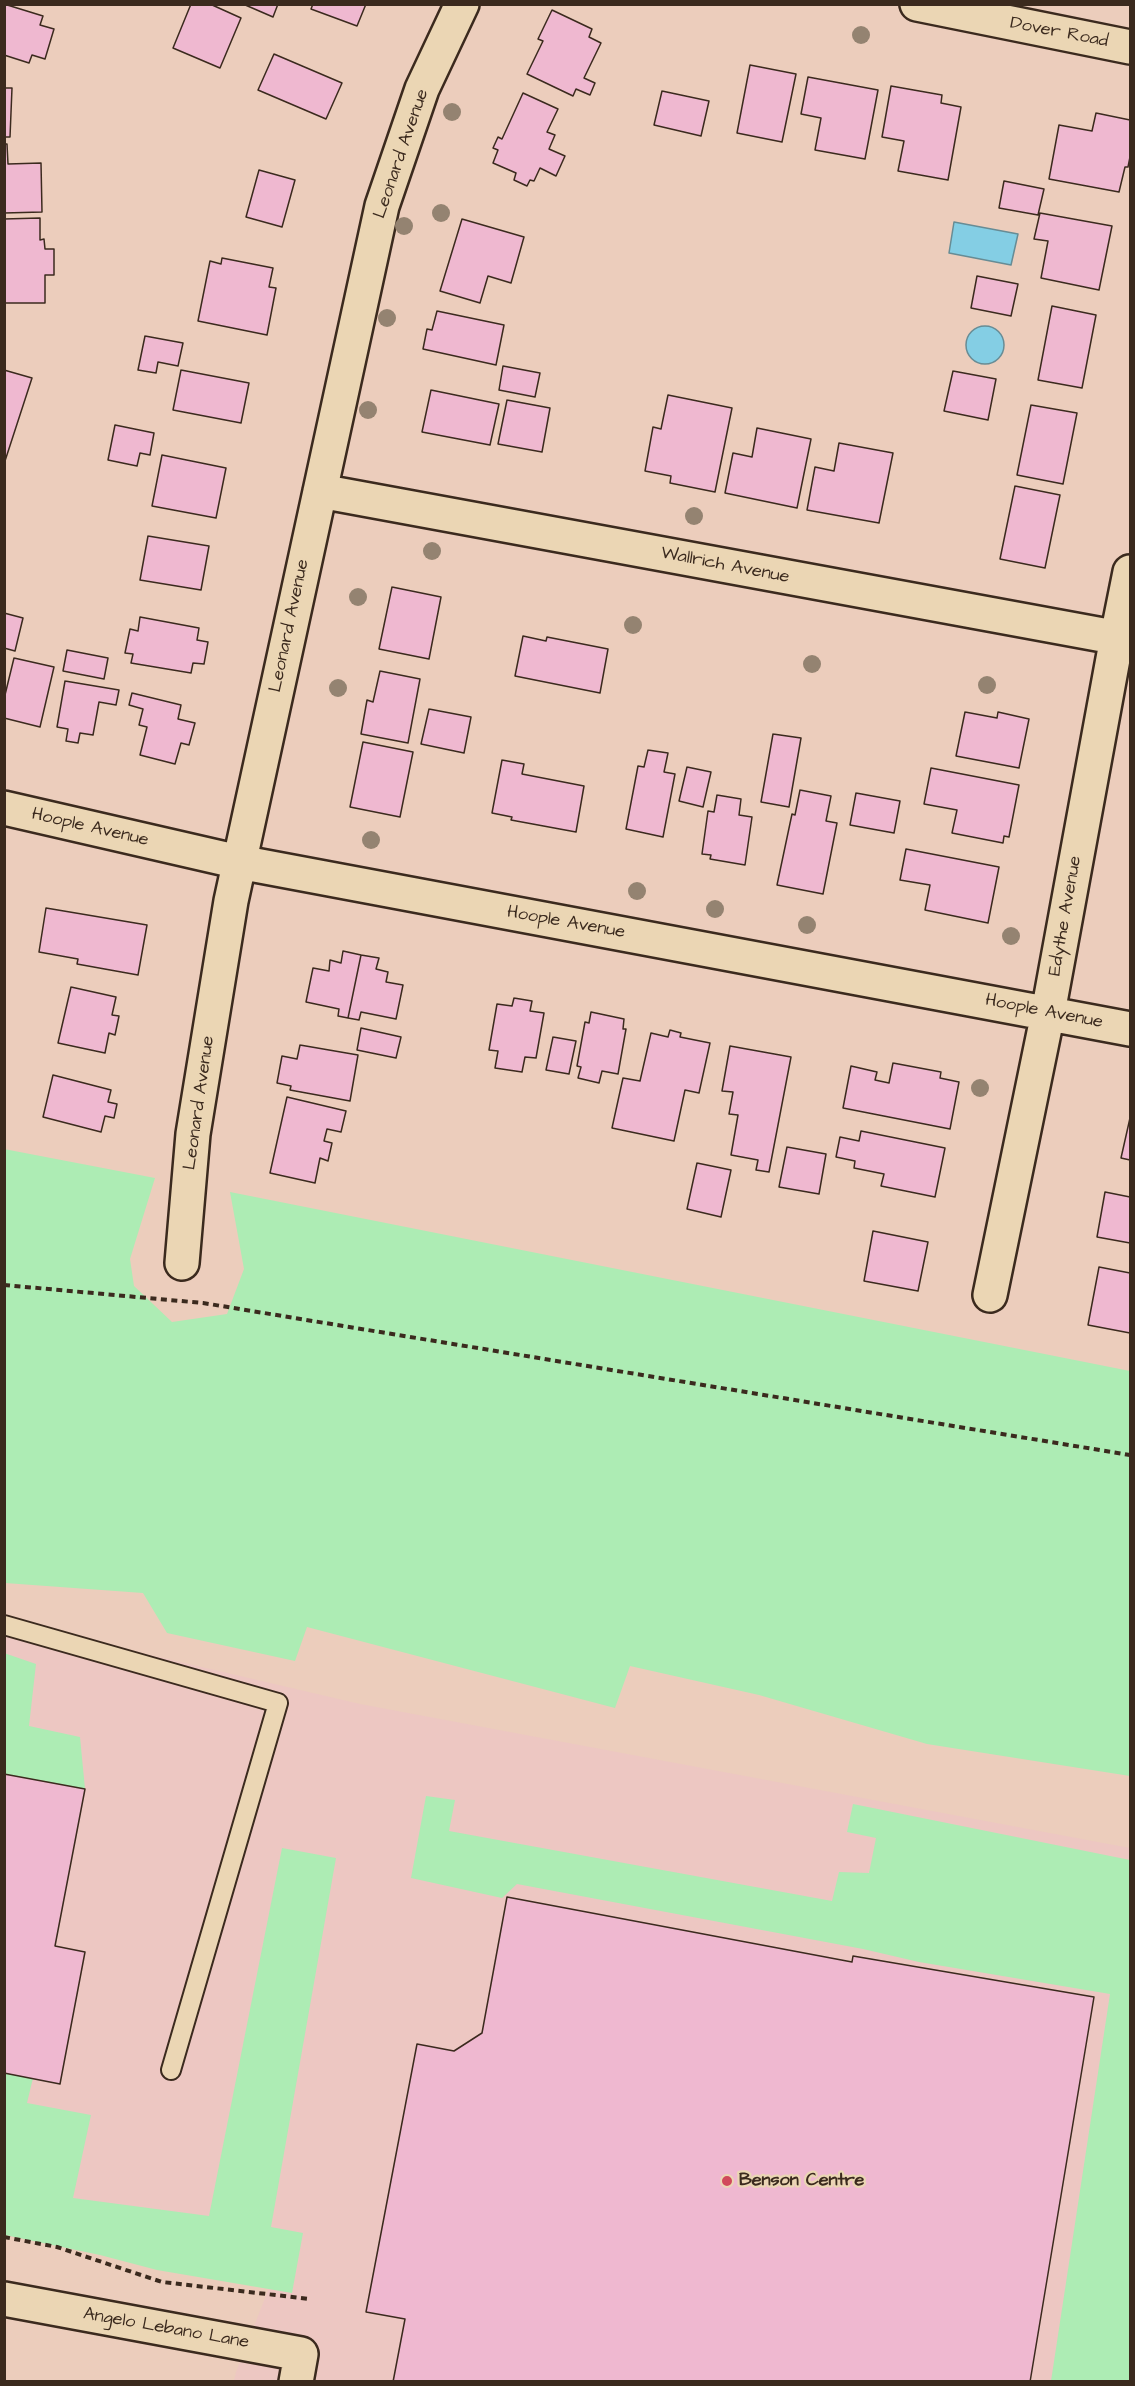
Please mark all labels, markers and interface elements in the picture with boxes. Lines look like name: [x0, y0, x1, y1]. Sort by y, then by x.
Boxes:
street label: Dover Road: [1008, 13, 1110, 53]
street label: Leonard Avenue: [370, 87, 434, 221]
street label: Wallrich Avenue: [659, 543, 791, 589]
street label: Leonard Avenue: [265, 558, 315, 694]
street label: Hoople Avenue: [29, 804, 151, 852]
street label: Edythe Avenue: [1045, 854, 1087, 978]
street label: Hoople Avenue: [505, 902, 627, 944]
street label: Hoople Avenue: [983, 990, 1105, 1034]
street label: Leonard Avenue: [180, 1034, 220, 1172]
place label: Benson Centre: [739, 2170, 864, 2192]
marker: Benson Centre: [720, 2174, 734, 2188]
street label: Angelo Lebano Lane: [81, 2304, 251, 2354]

